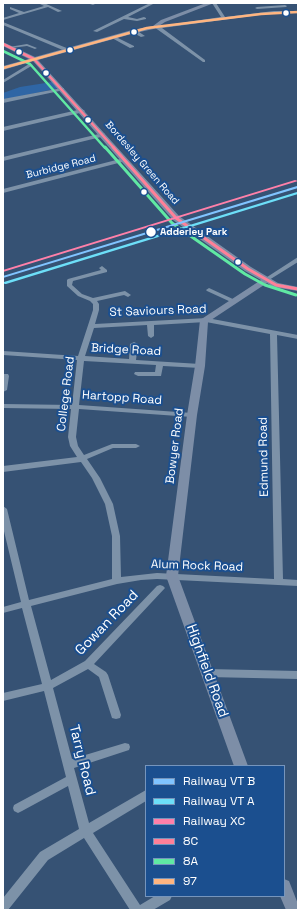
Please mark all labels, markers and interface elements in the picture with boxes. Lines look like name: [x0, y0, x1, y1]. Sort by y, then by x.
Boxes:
unlabelled marker: [281, 8, 291, 18]
unlabelled marker: [129, 27, 139, 37]
unlabelled marker: [65, 45, 75, 55]
unlabelled marker: [14, 47, 24, 57]
unlabelled marker: [41, 68, 51, 78]
unlabelled marker: [83, 115, 93, 125]
street label: Bordesley Green Road: [103, 119, 181, 207]
street label: Burbidge Road: [25, 153, 97, 181]
unlabelled marker: [139, 187, 149, 197]
marker: Adderley Park: [144, 225, 158, 239]
place label: Adderley Park: [160, 226, 227, 238]
unlabelled marker: [233, 257, 243, 267]
street label: St Saviours Road: [109, 302, 207, 320]
street label: Bridge Road: [90, 341, 162, 359]
street label: College Road: [54, 356, 78, 432]
street label: Hartopp Road: [82, 388, 162, 408]
street label: Bowyer Road: [163, 407, 187, 485]
street label: Edmund Road: [256, 417, 272, 497]
street label: Alum Rock Road: [151, 557, 243, 575]
street label: Gowan Road: [72, 587, 142, 659]
street label: Highfield Road: [182, 622, 232, 720]
street label: Tarry Road: [65, 723, 99, 797]
legend: [145, 765, 285, 897]
text: Railway VT B: [183, 773, 255, 789]
text: Railway VT A: [183, 793, 255, 809]
text: Railway XC: [183, 813, 245, 829]
text: 8C: [183, 833, 198, 849]
text: 8A: [183, 853, 198, 869]
text: 97: [183, 873, 197, 889]

